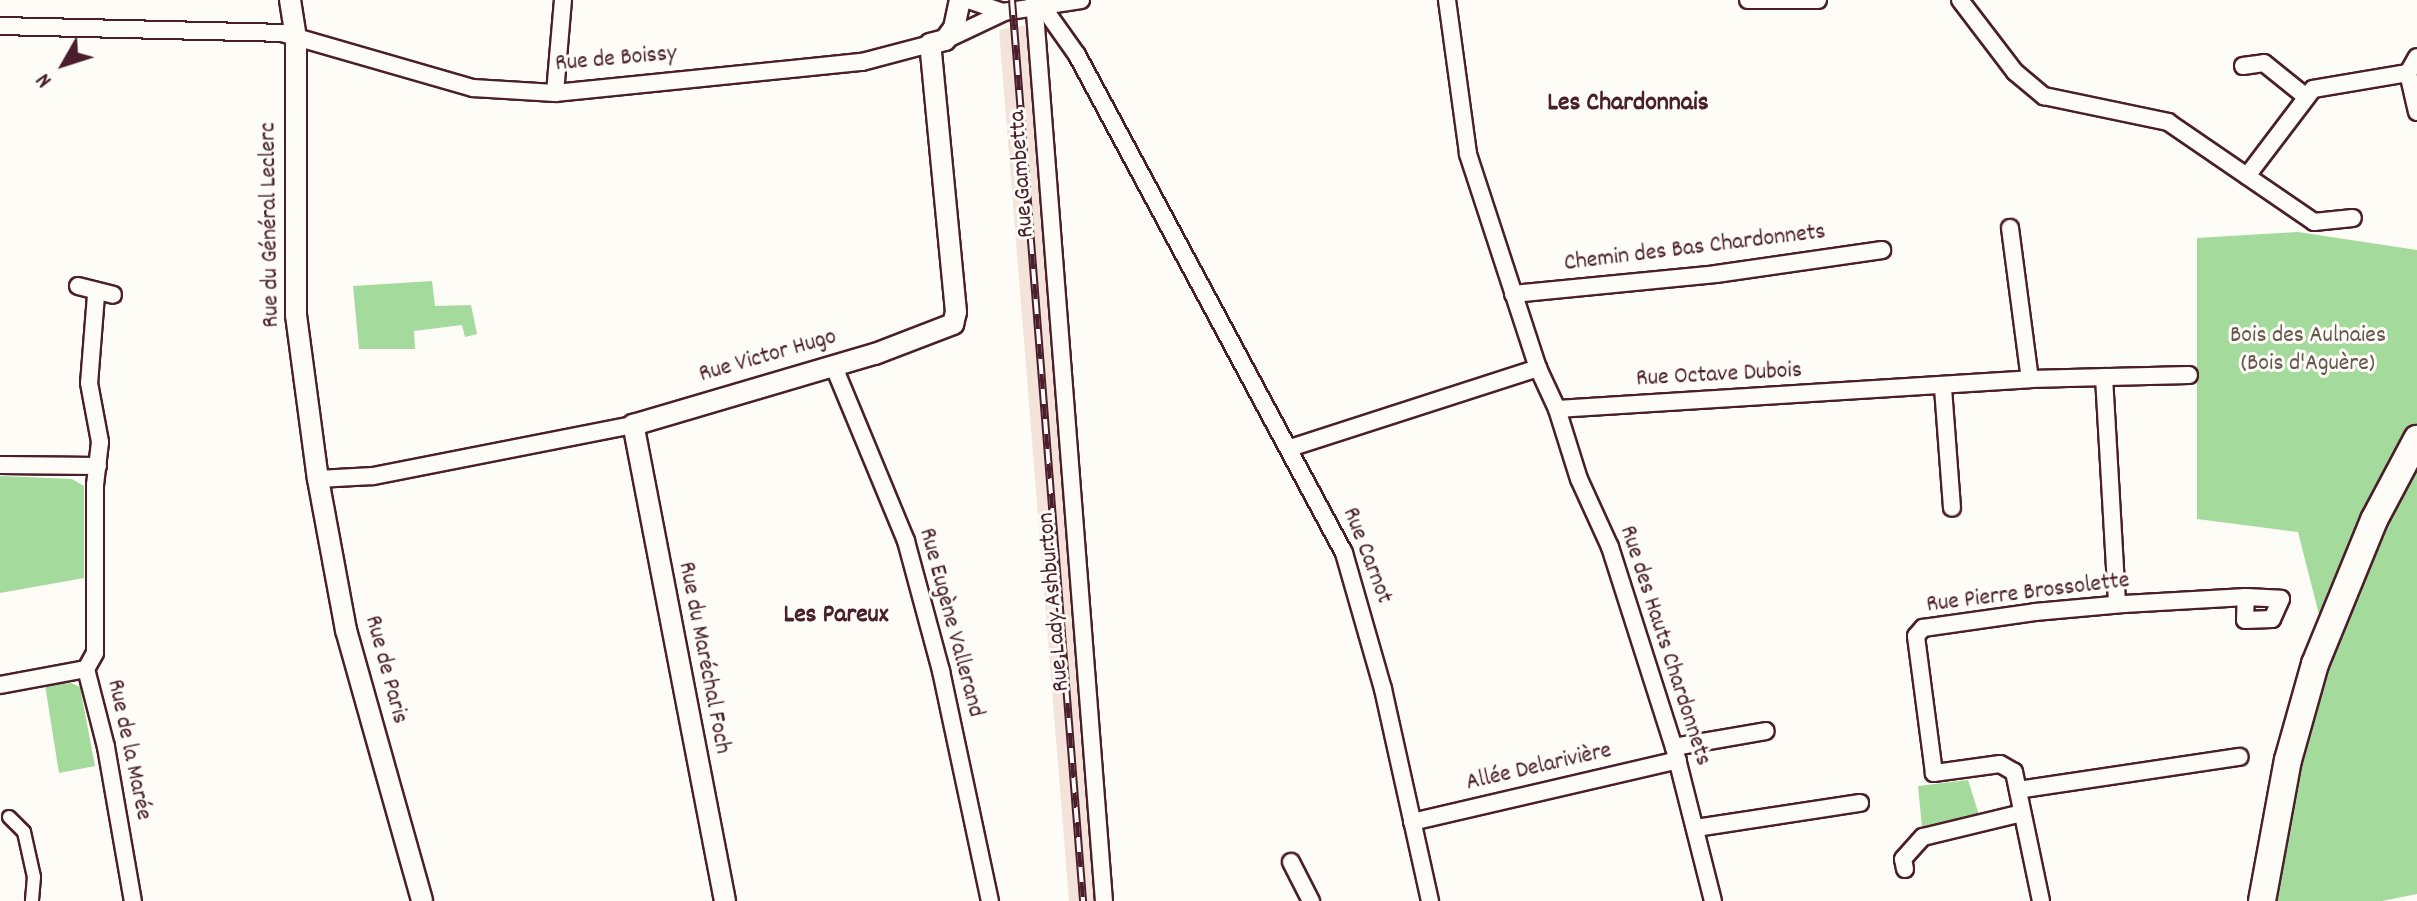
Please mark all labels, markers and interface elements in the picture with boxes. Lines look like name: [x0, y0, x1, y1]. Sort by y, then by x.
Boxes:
north arrow: [24, 24, 104, 104]
street label: Rue de Boissy: [554, 40, 678, 80]
text: N: [29, 65, 60, 93]
district label: Les Chardonnais: [1547, 88, 1709, 120]
street label: Rue Gambetta: [1004, 109, 1042, 239]
street label: Rue du Général Leclerc: [255, 122, 287, 328]
street label: Chemin des Bas Chardonnets: [1563, 219, 1827, 279]
park label: Bois des Aulnaies (Bois d'Aguère): [2230, 323, 2386, 379]
street label: Rue Victor Hugo: [696, 324, 840, 390]
street label: Rue Octave Dubois: [1635, 357, 1803, 395]
street label: Rue Carnot: [1335, 504, 1397, 608]
street label: Rue Lady Ashburton: [1033, 511, 1077, 693]
street label: Rue des Hauts Chardonnets: [1612, 522, 1716, 770]
street label: Rue Eugène Vallerand: [911, 525, 989, 721]
street label: Rue du Maréchal Foch: [670, 560, 736, 756]
street label: Rue Pierre Brossolette: [1925, 567, 2131, 621]
district label: Les Pareux: [784, 600, 888, 632]
street label: Rue de Paris: [357, 613, 413, 727]
street label: Rue de la Marée: [99, 677, 157, 823]
street label: Allée Delarivière: [1463, 737, 1615, 799]

